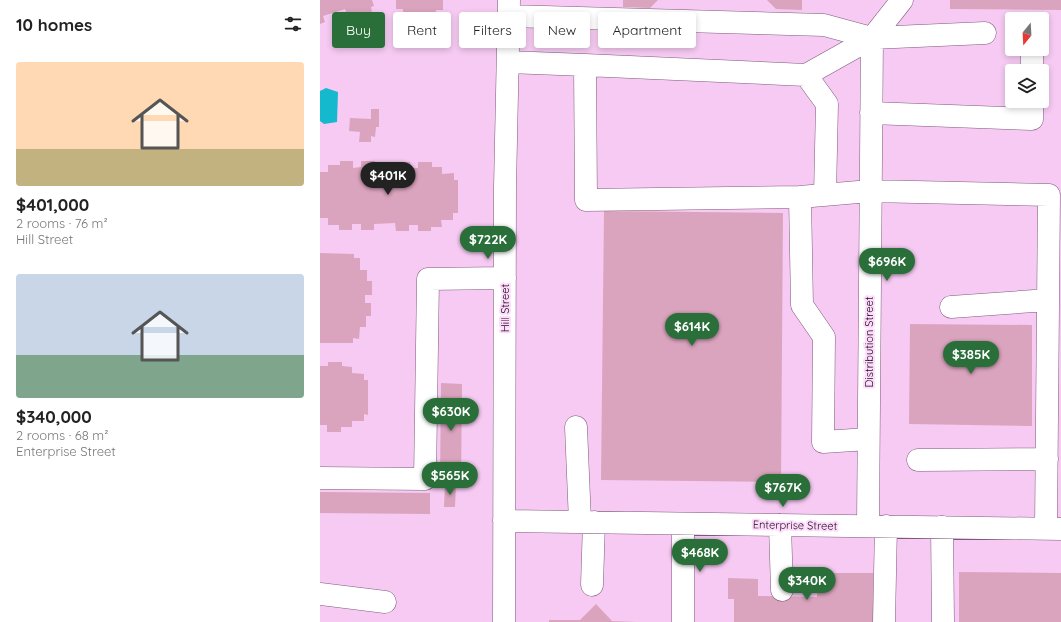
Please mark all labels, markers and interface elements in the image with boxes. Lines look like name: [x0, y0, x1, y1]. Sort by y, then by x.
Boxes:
chip: Buy: [332, 12, 385, 48]
chip: Rent: [393, 12, 451, 48]
chip: Filters: [459, 12, 526, 48]
chip: New: [534, 12, 590, 48]
chip: Apartment: [598, 12, 696, 48]
north arrow: [1005, 12, 1049, 56]
map controls: [1005, 12, 1049, 108]
icon: filters: [282, 13, 304, 35]
text: 10 homes: [16, 14, 92, 35]
button: layers: [1005, 64, 1049, 108]
icon: home: [124, 88, 196, 160]
pin: $401K: [360, 162, 416, 196]
text: $401K: [370, 167, 406, 183]
text: $401,000: [16, 194, 89, 215]
text: 2 rooms · 76 m²: [16, 215, 108, 231]
pin: $722K: [460, 226, 516, 260]
text: Hill Street: [16, 231, 73, 247]
text: $722K: [469, 231, 507, 247]
pin: $696K: [859, 248, 915, 282]
text: $696K: [868, 253, 906, 269]
street label: Hill Street: [498, 284, 512, 332]
street label: Distribution Street: [862, 296, 876, 387]
icon: home: [124, 300, 196, 372]
pin: $614K: [664, 313, 720, 347]
text: $614K: [674, 318, 710, 334]
pin: $385K: [943, 341, 999, 375]
text: $385K: [952, 346, 990, 362]
pin: $630K: [423, 398, 479, 432]
text: $630K: [432, 403, 470, 419]
text: $340,000: [16, 406, 92, 427]
text: 2 rooms · 68 m²: [16, 427, 108, 443]
text: Enterprise Street: [16, 443, 116, 459]
pin: $565K: [422, 462, 478, 496]
text: $565K: [431, 467, 469, 483]
pin: $767K: [755, 474, 811, 508]
text: $767K: [764, 479, 802, 495]
street label: Enterprise Street: [753, 517, 838, 533]
pin: $468K: [672, 539, 728, 573]
text: $468K: [681, 544, 719, 560]
pin: $340K: [779, 567, 835, 601]
text: $340K: [788, 572, 826, 588]

